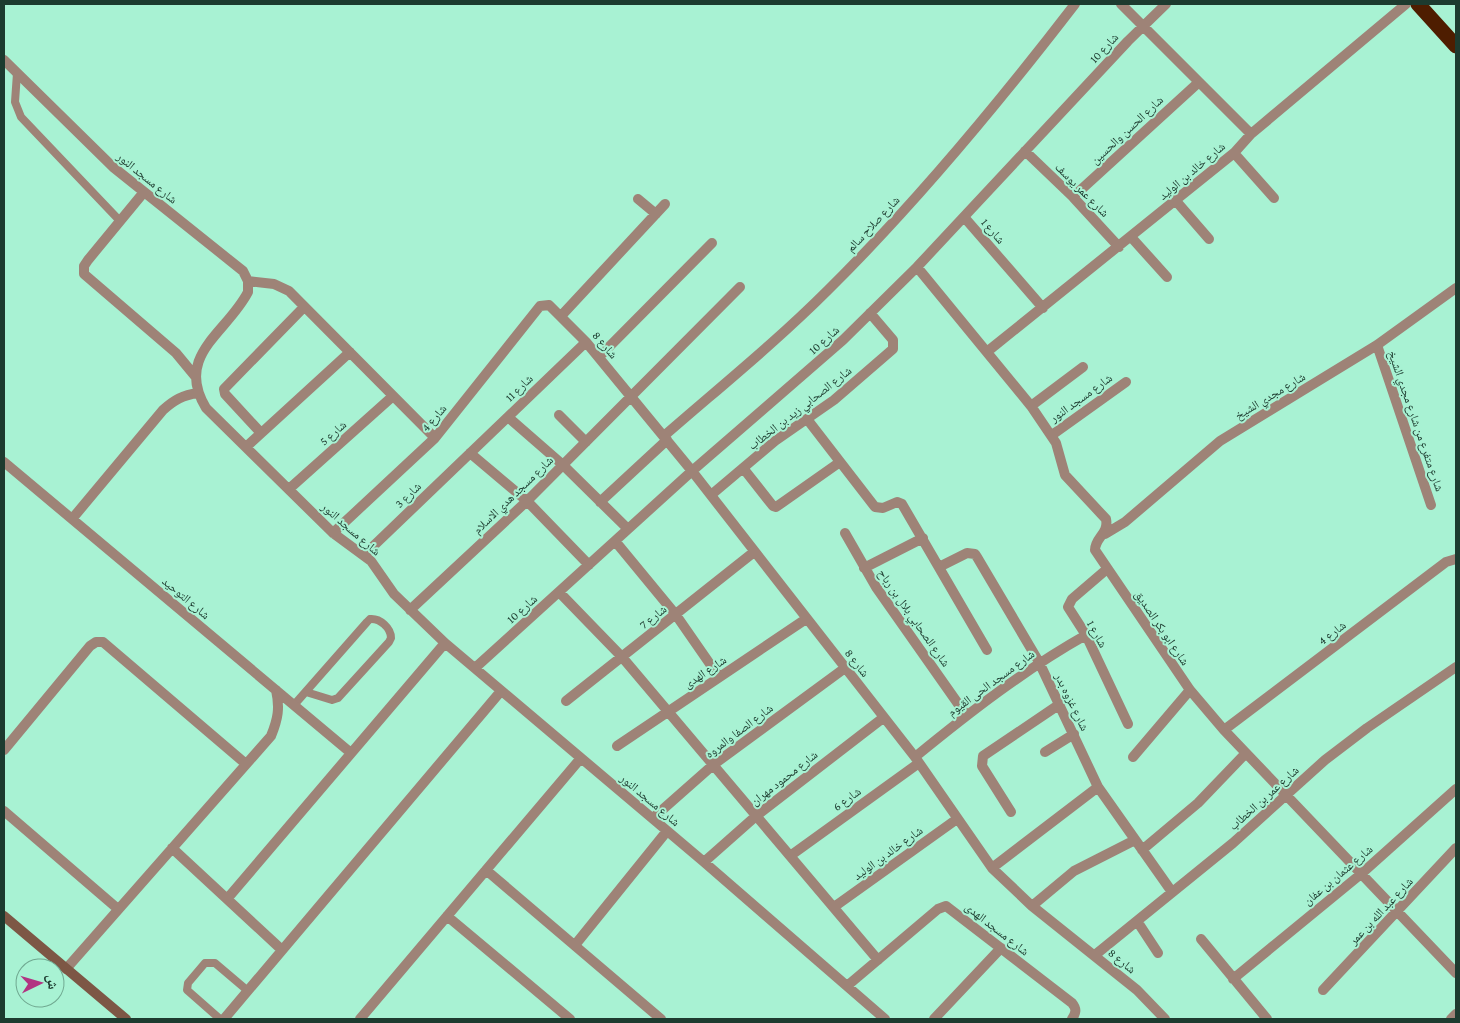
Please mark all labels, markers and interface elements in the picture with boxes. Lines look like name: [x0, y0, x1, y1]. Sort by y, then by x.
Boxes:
street label: شارع 10: [1087, 30, 1122, 67]
street label: شارع الحسن والحسين: [1088, 93, 1167, 168]
street label: شارع خالد بن الوليد: [1156, 139, 1229, 204]
street label: شارع مسجد النور: [113, 149, 180, 207]
street label: شارع عمر يوسف: [1051, 160, 1112, 221]
street label: شارع صلاح سالم: [843, 193, 903, 256]
street label: شارع 1: [977, 215, 1008, 247]
street label: شارع 10: [806, 323, 843, 358]
street label: شارع 8: [589, 328, 621, 362]
street label: شارع متفرع من شارع مجدي الشيخ: [1382, 349, 1447, 494]
street label: شارع الصحابي زيد بن الخطاب: [746, 363, 856, 455]
street label: شارع مجدي الشيخ: [1232, 369, 1309, 425]
street label: شارع 11: [502, 371, 537, 405]
street label: شارع مسجد النور: [1046, 371, 1116, 427]
street label: شارع 4: [418, 402, 450, 435]
street label: شارع 5: [317, 418, 350, 449]
street label: شارع مسجد هدي الاسلام: [470, 453, 558, 539]
street label: شارع 3: [392, 479, 425, 511]
street label: شارع مسجد النور: [317, 499, 383, 559]
street label: شارع الصحابي بلال بن رباح: [873, 567, 953, 671]
street label: شارع التوحيد: [159, 574, 213, 623]
street label: شارع ابو بكر الصديق: [1131, 588, 1192, 669]
street label: شارع 10: [504, 592, 541, 627]
street label: شارع 7: [637, 602, 670, 633]
street label: شارع 1: [1083, 618, 1110, 651]
street label: شارع 4: [1315, 618, 1349, 649]
street label: شارع 8: [841, 646, 872, 680]
street label: شارع مسجد الحى القيوم: [945, 647, 1038, 720]
street label: شارع الهدى: [681, 653, 730, 692]
street label: شارع غزوه بدر: [1051, 670, 1092, 734]
street label: شارع الصفا والمروه: [702, 701, 776, 762]
street label: شارع محمود مهران: [748, 747, 821, 809]
street label: شارع عمر بن الخطاب: [1226, 763, 1302, 834]
street label: شارع مسجد النور: [616, 770, 683, 830]
street label: شارع 6: [830, 784, 864, 815]
street label: شارع خالد بن الوليد: [851, 823, 926, 884]
street label: شارع عثمان بن عفان: [1301, 842, 1376, 909]
street label: شارع عبد الله بن عمر: [1346, 874, 1417, 949]
street label: شارع مسجد الهدى: [962, 900, 1032, 959]
street label: شارع 8: [1105, 946, 1139, 977]
north arrow: [15, 958, 65, 1008]
text: ش: [43, 974, 62, 990]

